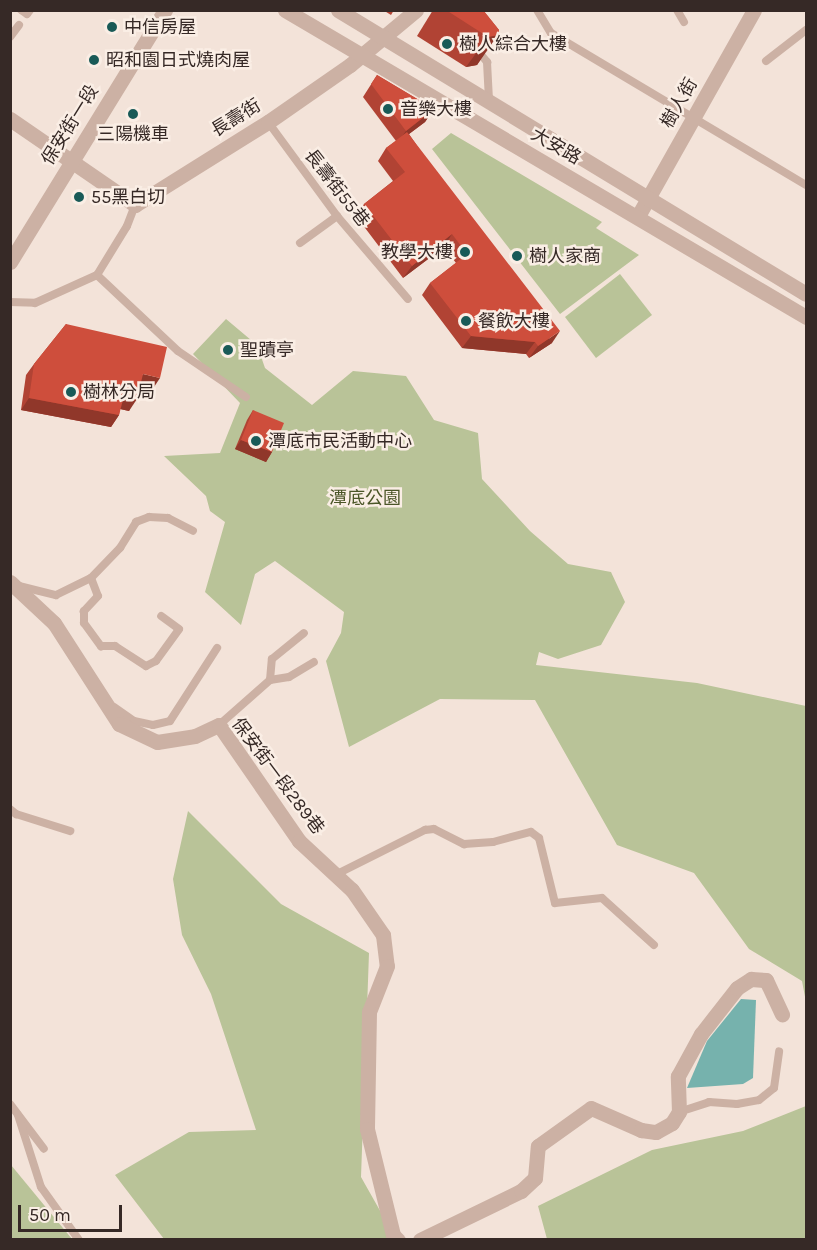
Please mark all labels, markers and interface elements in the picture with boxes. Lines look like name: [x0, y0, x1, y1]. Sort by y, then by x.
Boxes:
place label: 中信房屋: [124, 16, 196, 38]
marker: 中信房屋: [105, 20, 119, 34]
place label: 樹人綜合大樓: [459, 33, 567, 55]
marker: 樹人綜合大樓: [440, 37, 454, 51]
place label: 昭和園日式燒肉屋: [106, 49, 250, 71]
marker: 昭和園日式燒肉屋: [87, 53, 101, 67]
street label: 樹人街: [656, 74, 702, 132]
street label: 保安街一段: [37, 81, 103, 169]
street label: 長壽街: [207, 95, 265, 141]
place label: 音樂大樓: [400, 98, 472, 120]
marker: 音樂大樓: [381, 102, 395, 116]
marker: 三陽機車: [126, 107, 140, 121]
place label: 三陽機車: [97, 123, 169, 145]
street label: 大安路: [527, 123, 585, 169]
street label: 長壽街55巷: [300, 145, 374, 231]
place label: 55黑白切: [91, 186, 165, 208]
marker: 55黑白切: [72, 190, 86, 204]
place label: 教學大樓: [381, 241, 453, 263]
marker: 教學大樓: [458, 245, 472, 259]
place label: 樹人家商: [529, 245, 601, 267]
marker: 樹人家商: [510, 249, 524, 263]
place label: 餐飲大樓: [478, 310, 550, 332]
marker: 餐飲大樓: [459, 314, 473, 328]
place label: 聖蹟亭: [240, 339, 294, 361]
marker: 聖蹟亭: [221, 343, 235, 357]
place label: 樹林分局: [83, 381, 155, 403]
marker: 樹林分局: [64, 385, 78, 399]
place label: 潭底市民活動中心: [268, 430, 412, 452]
marker: 潭底市民活動中心: [249, 434, 263, 448]
park label: 潭底公園: [329, 487, 401, 509]
street label: 保安街一段289巷: [227, 714, 329, 838]
scale bar: [21, 1193, 124, 1231]
text: 50 m: [29, 1204, 71, 1226]

